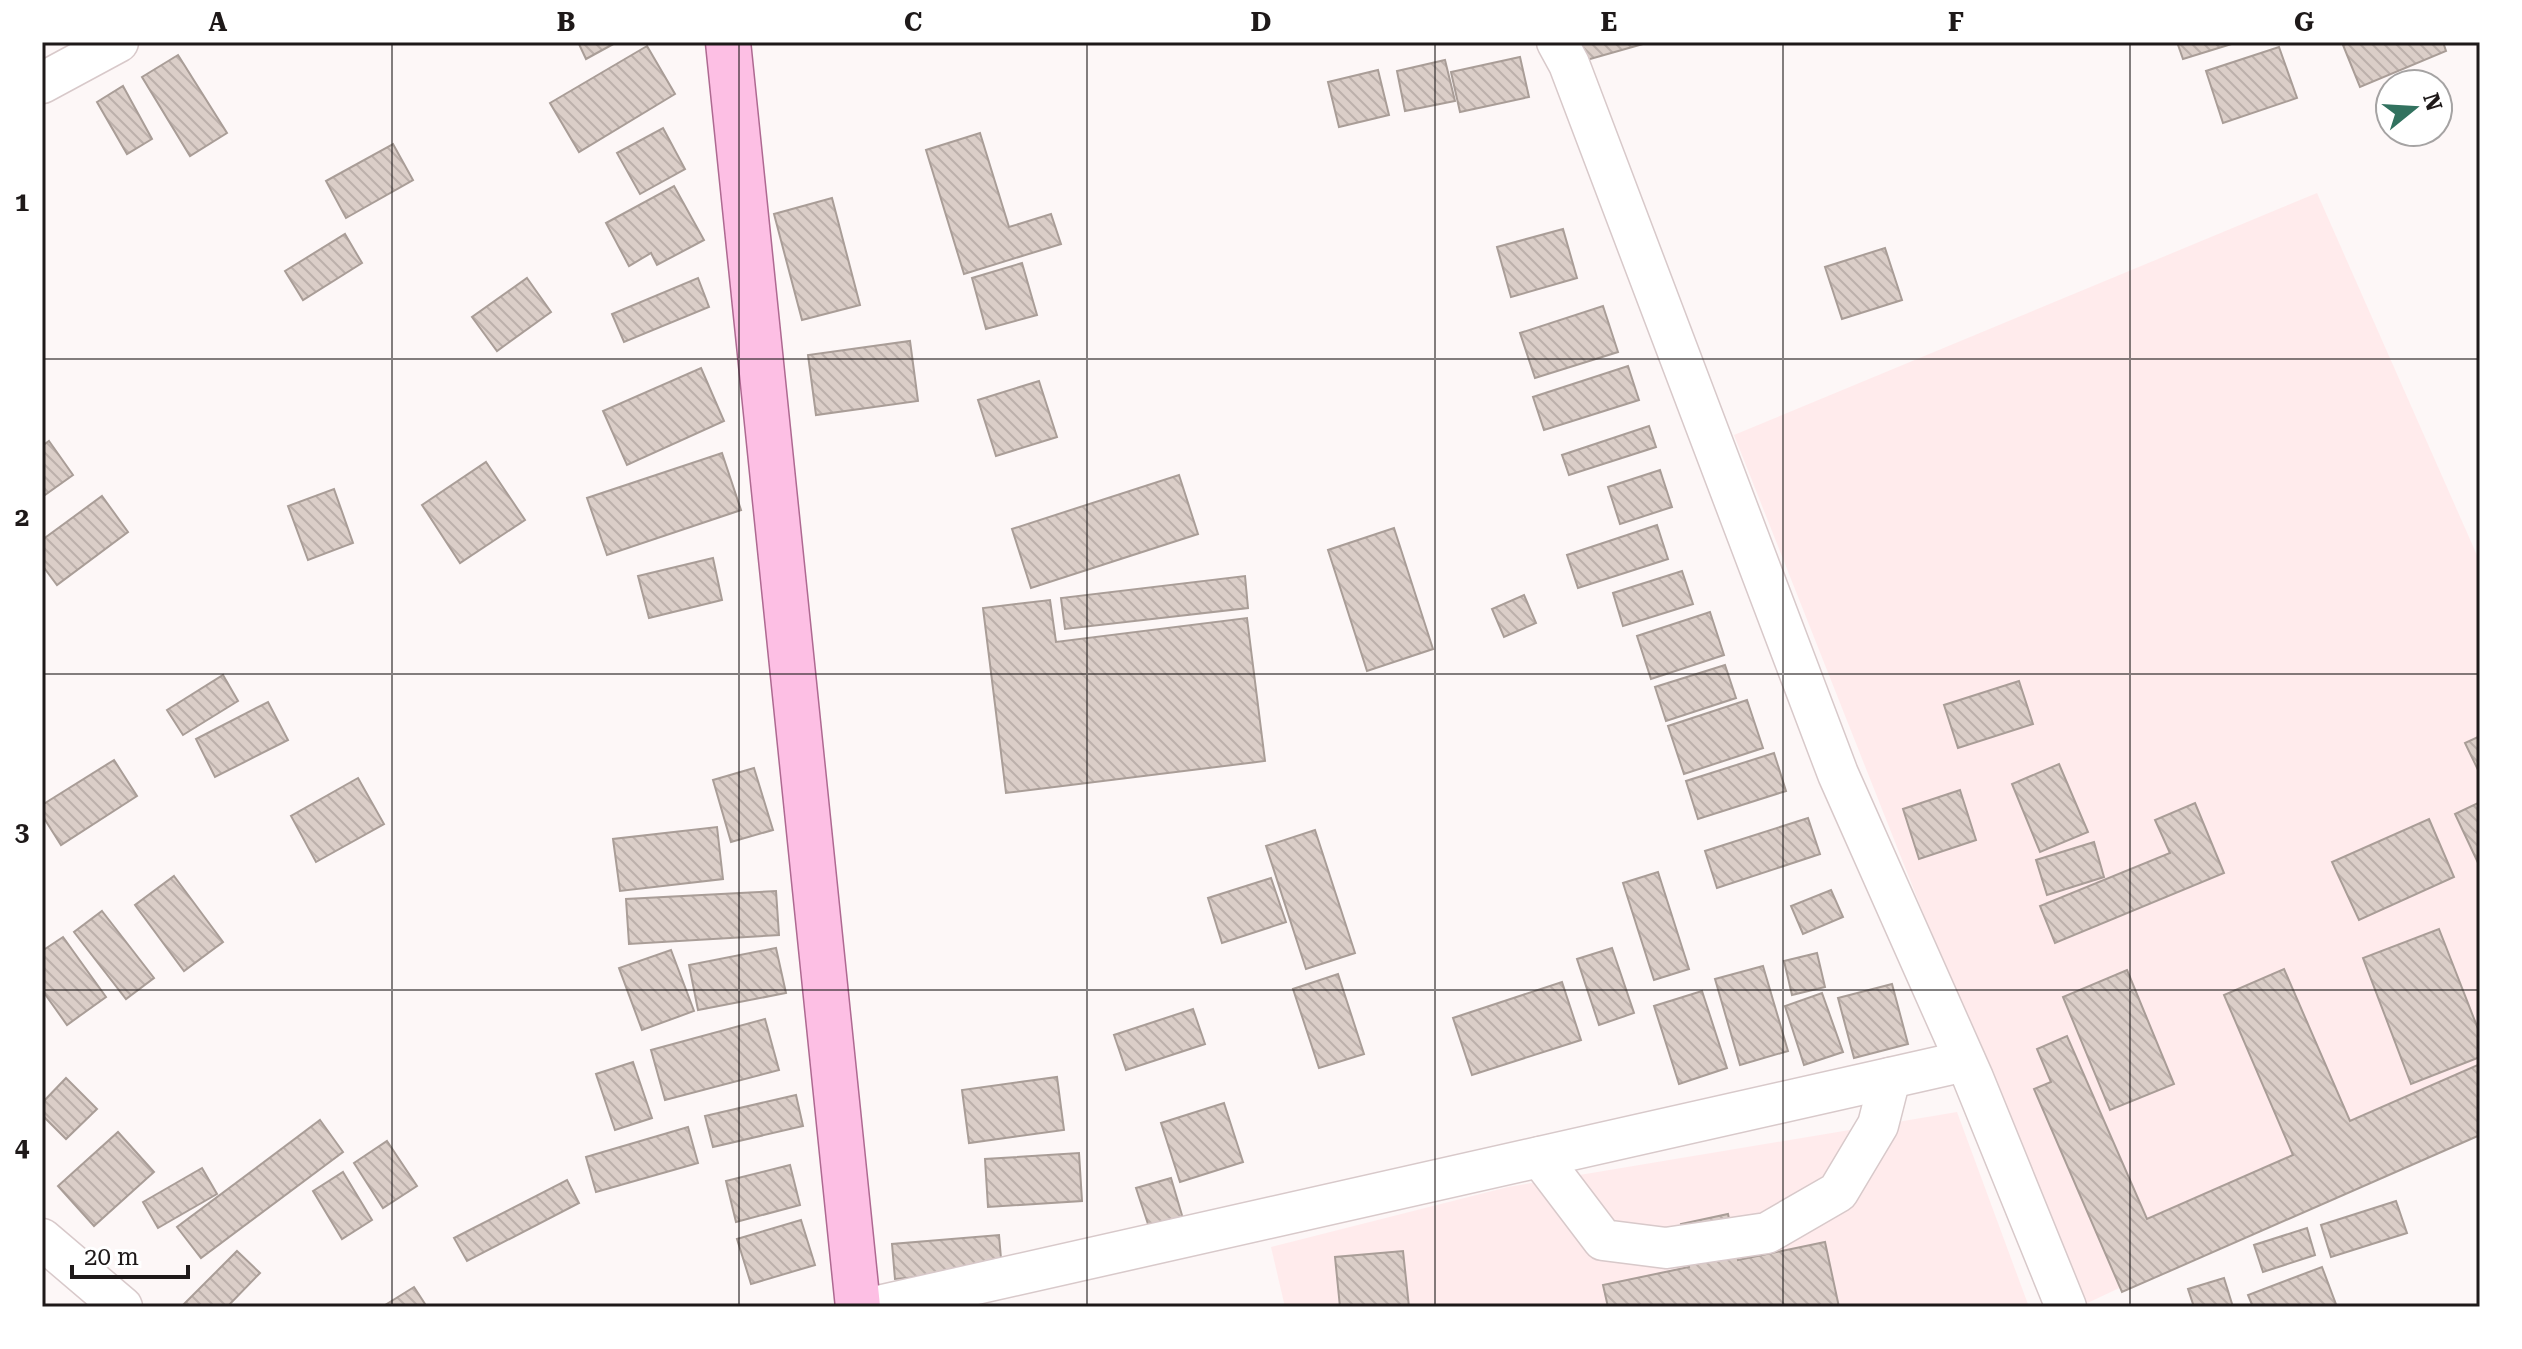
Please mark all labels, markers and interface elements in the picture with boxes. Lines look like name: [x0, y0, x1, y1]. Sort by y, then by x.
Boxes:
text: A: [209, 7, 228, 37]
text: B: [557, 7, 575, 37]
text: C: [904, 7, 922, 37]
text: D: [1251, 7, 1271, 37]
text: E: [1601, 7, 1617, 37]
text: F: [1948, 7, 1964, 37]
text: G: [2294, 7, 2314, 37]
north arrow: [2374, 68, 2454, 148]
text: N: [2418, 90, 2447, 114]
text: 1: [15, 187, 29, 217]
text: 2: [15, 502, 29, 532]
text: 3: [15, 817, 29, 847]
text: 4: [15, 1132, 30, 1162]
scale bar: [72, 1229, 188, 1279]
text: 20 m: [84, 1243, 139, 1271]

